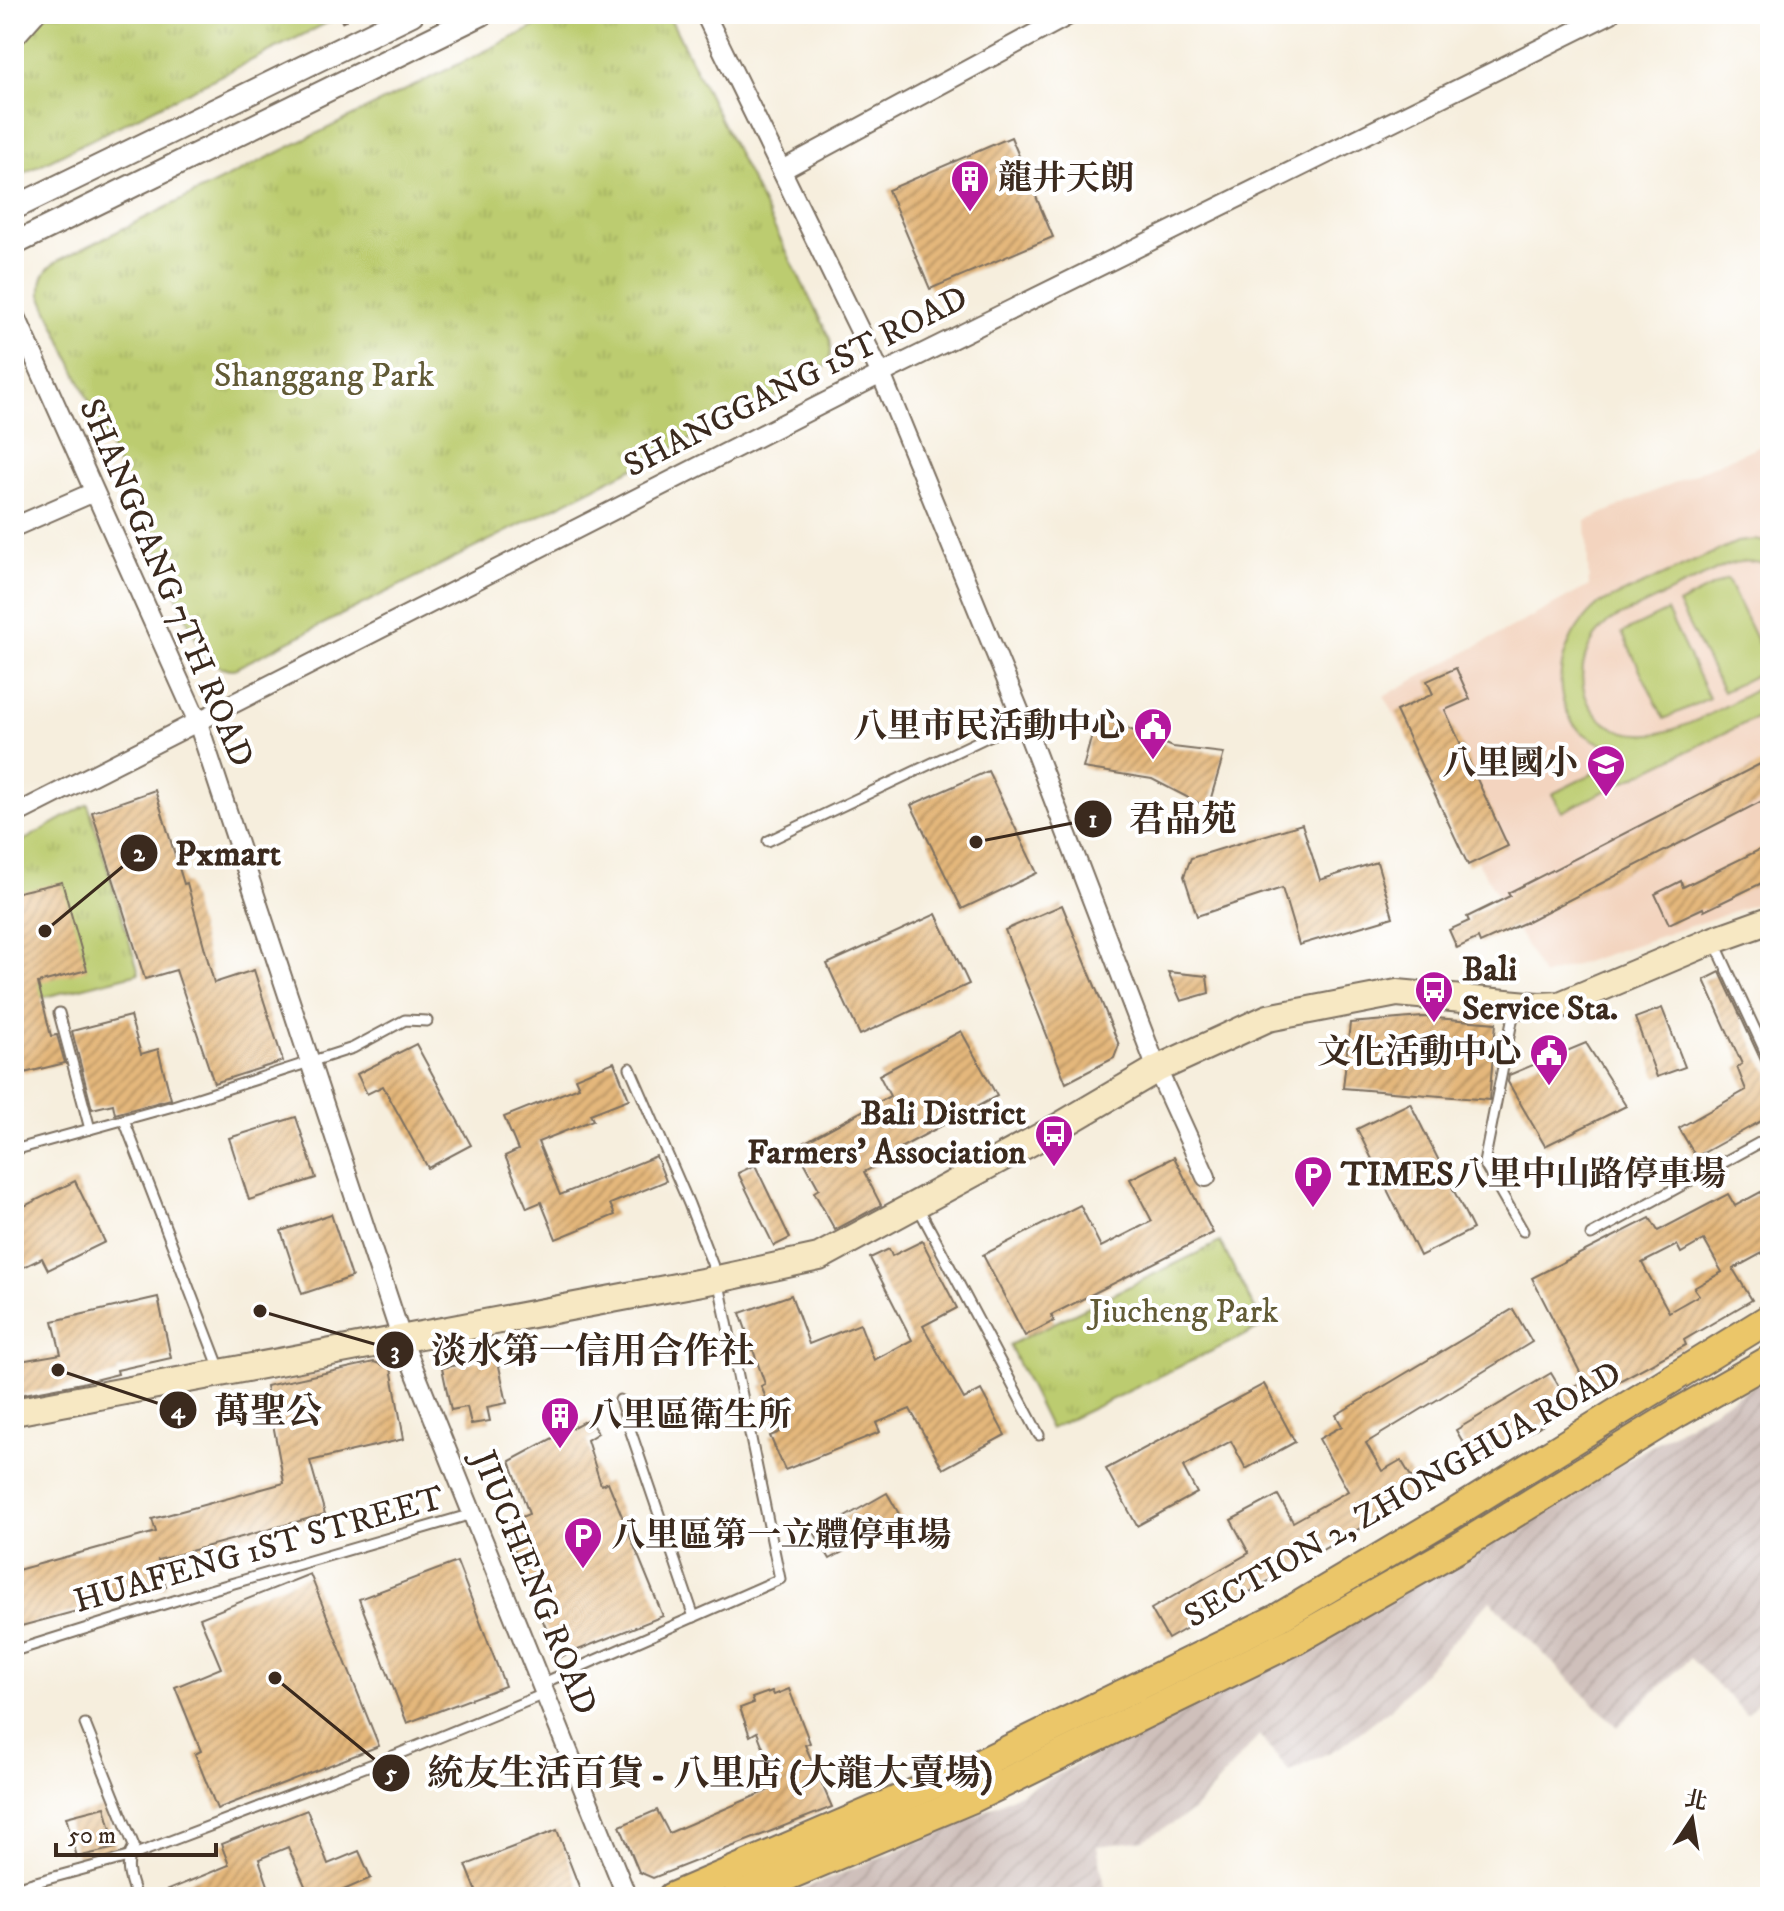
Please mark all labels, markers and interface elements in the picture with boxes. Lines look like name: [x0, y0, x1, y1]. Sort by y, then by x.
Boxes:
building icon: 龍井天朗: [949, 158, 991, 213]
place label: 龍井天朗: [998, 158, 1134, 200]
street label: SHANGGANG 1ST ROAD: [617, 277, 975, 487]
park label: Shanggang Park: [214, 355, 434, 397]
street label: SHANGGANG 7TH ROAD: [69, 393, 263, 773]
place label: 八里市民活動中心: [853, 706, 1125, 748]
public building icon: 八里市民活動中心: [1132, 706, 1174, 761]
place label: 八里國小: [1442, 743, 1578, 785]
school or university icon: 八里國小: [1585, 743, 1627, 798]
callout: 君品苑: [1073, 789, 1253, 849]
text: 君品苑: [1129, 798, 1237, 843]
text: 1: [1089, 805, 1098, 835]
callout: Pxmart: [119, 823, 297, 883]
text: Pxmart: [175, 832, 281, 877]
text: 2: [133, 839, 146, 869]
place label: Bali Service Sta.: [1462, 949, 1618, 1030]
bus stop icon: Bali Service Sta.: [1413, 969, 1455, 1024]
place label: 文化活動中心: [1317, 1032, 1521, 1074]
public building icon: 文化活動中心: [1528, 1032, 1570, 1087]
place label: Bali District Farmers' Association: [747, 1093, 1026, 1174]
bus stop icon: Bali District Farmers' Association: [1033, 1113, 1075, 1168]
parking icon: TIMES八里中山路停車場: [1292, 1154, 1334, 1209]
place label: TIMES八里中山路停車場: [1340, 1154, 1726, 1196]
park label: Jiucheng Park: [1086, 1291, 1279, 1333]
callout: 淡水第一信用合作社: [375, 1320, 771, 1380]
text: 淡水第一信用合作社: [431, 1330, 755, 1375]
text: 3: [391, 1337, 400, 1367]
street label: SECTION 2, ZHONGHUA ROAD: [1177, 1352, 1629, 1638]
callout: 萬聖公: [158, 1380, 338, 1440]
text: 萬聖公: [214, 1390, 322, 1435]
building icon: 八里區衛生所: [539, 1395, 581, 1450]
place label: 八里區衛生所: [588, 1395, 792, 1437]
text: 4: [171, 1396, 186, 1426]
street label: JIUCHENG ROAD: [461, 1442, 606, 1721]
street label: HUAFENG 1ST STREET: [69, 1477, 449, 1623]
parking icon: 八里區第一立體停車場: [562, 1515, 604, 1570]
place label: 八里區第一立體停車場: [611, 1515, 951, 1557]
callout: 統友生活百貨 - 八里店 (大龍大賣場): [371, 1743, 1009, 1803]
text: 統友生活百貨 - 八里店 (大龍大賣場): [427, 1752, 993, 1797]
text: 5: [384, 1759, 397, 1789]
north arrow: [1652, 1779, 1732, 1859]
text: 北: [1682, 1785, 1709, 1816]
scale bar: [56, 1807, 216, 1857]
text: 50 m: [68, 1821, 116, 1851]

